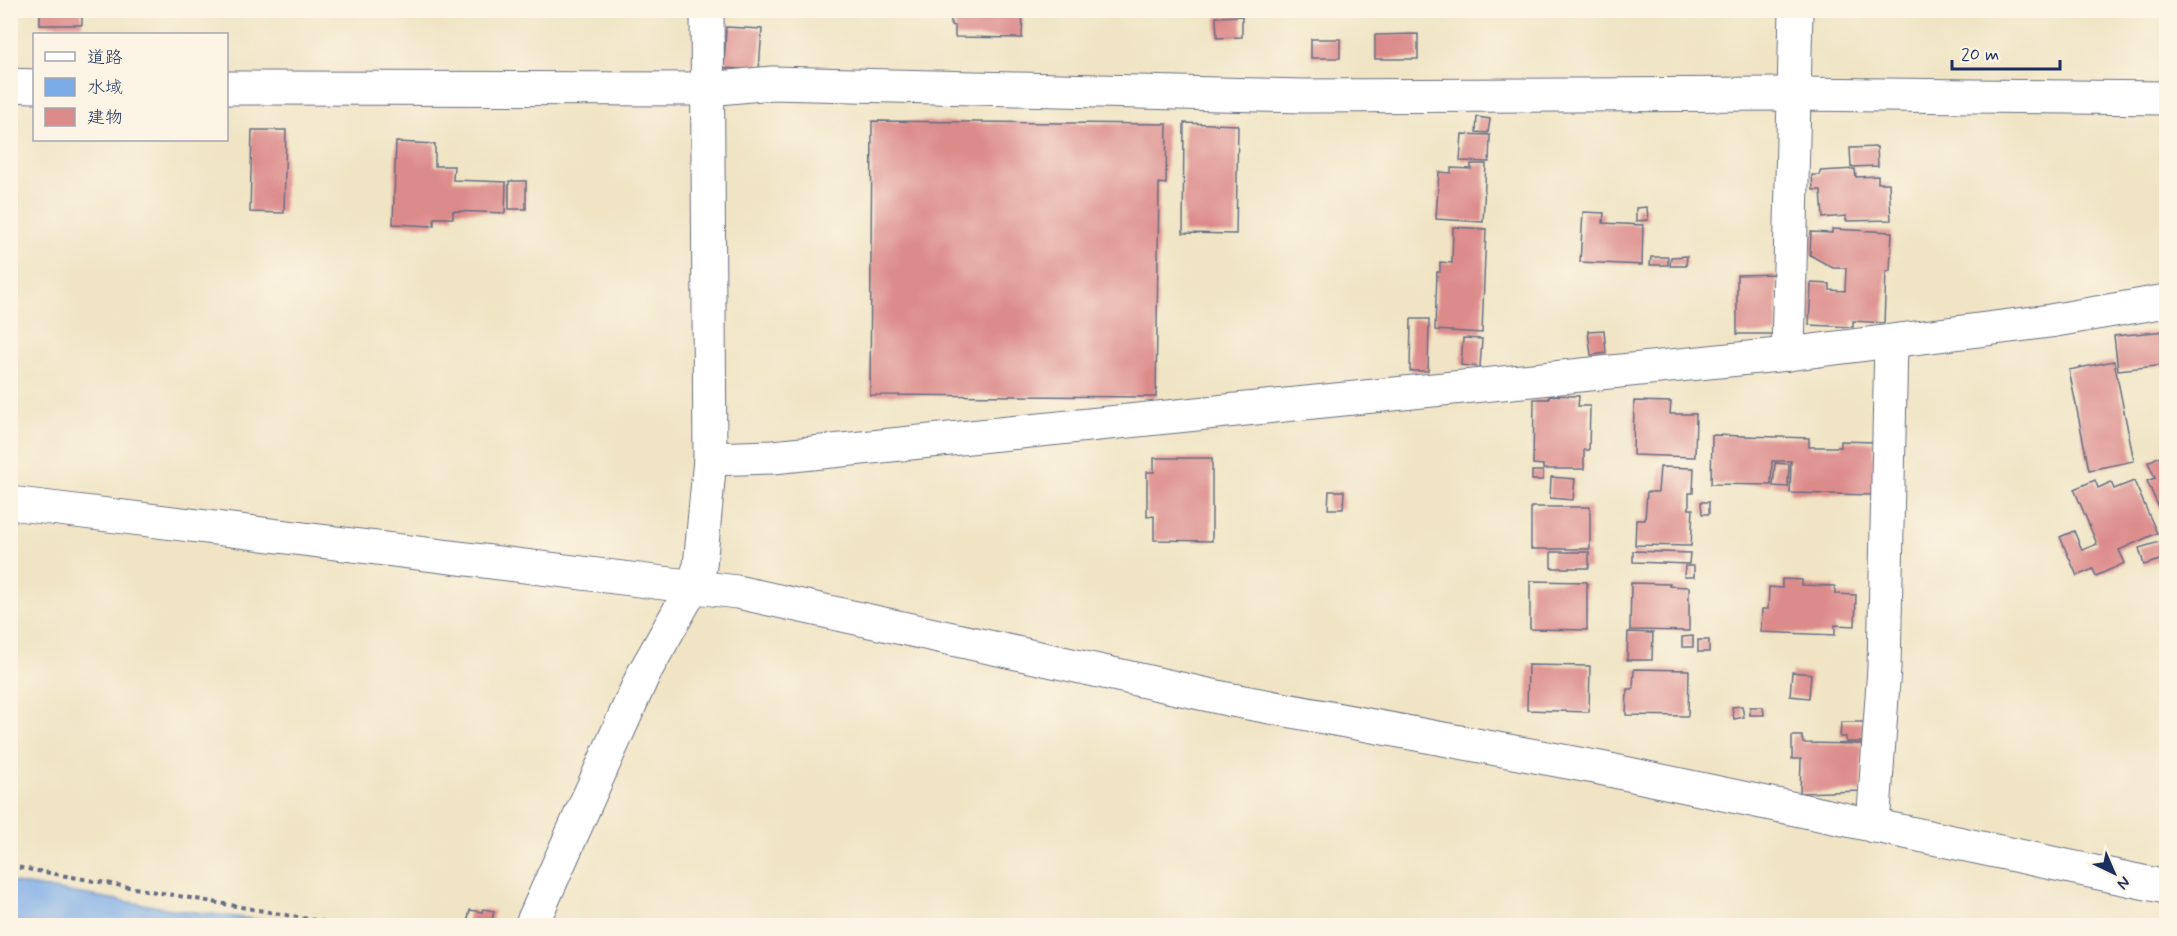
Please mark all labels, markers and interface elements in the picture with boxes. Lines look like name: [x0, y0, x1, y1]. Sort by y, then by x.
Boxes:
legend: [33, 33, 228, 141]
scale bar: [1952, 33, 2060, 71]
text: 20 m: [1961, 43, 1999, 67]
text: 道路: [87, 46, 123, 70]
text: 水域: [87, 76, 123, 100]
text: 建物: [87, 106, 123, 130]
north arrow: [2084, 843, 2144, 903]
text: N: [2112, 871, 2135, 894]

